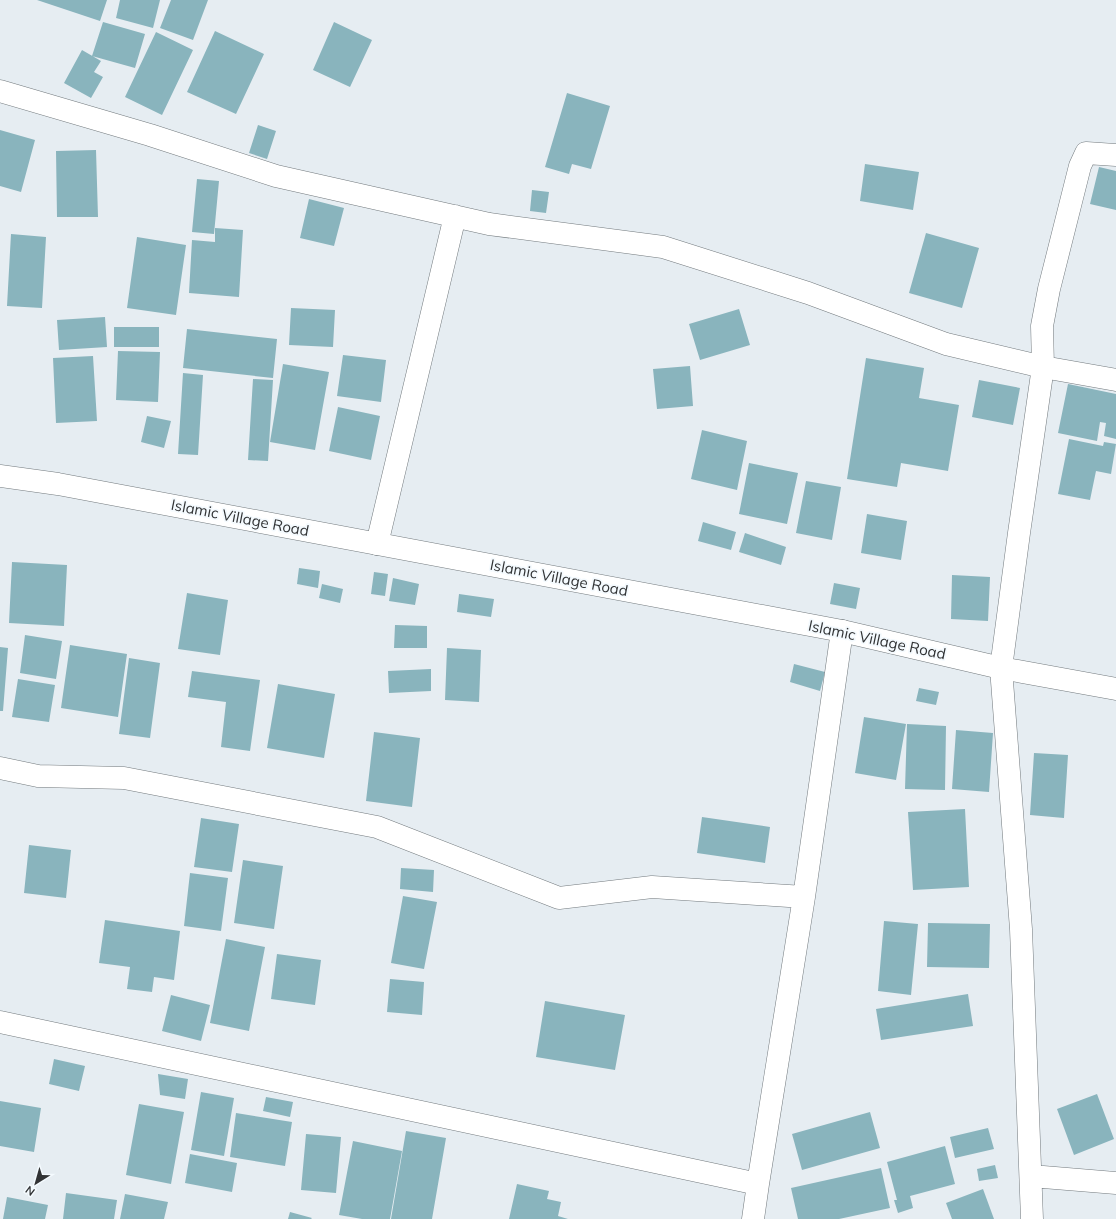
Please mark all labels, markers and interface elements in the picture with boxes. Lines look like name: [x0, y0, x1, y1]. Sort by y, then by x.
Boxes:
street label: Islamic Village Road: [170, 495, 311, 540]
street label: Islamic Village Road: [489, 555, 630, 600]
street label: Islamic Village Road: [807, 616, 948, 663]
north arrow: [16, 1163, 56, 1203]
text: N: [22, 1183, 38, 1199]

